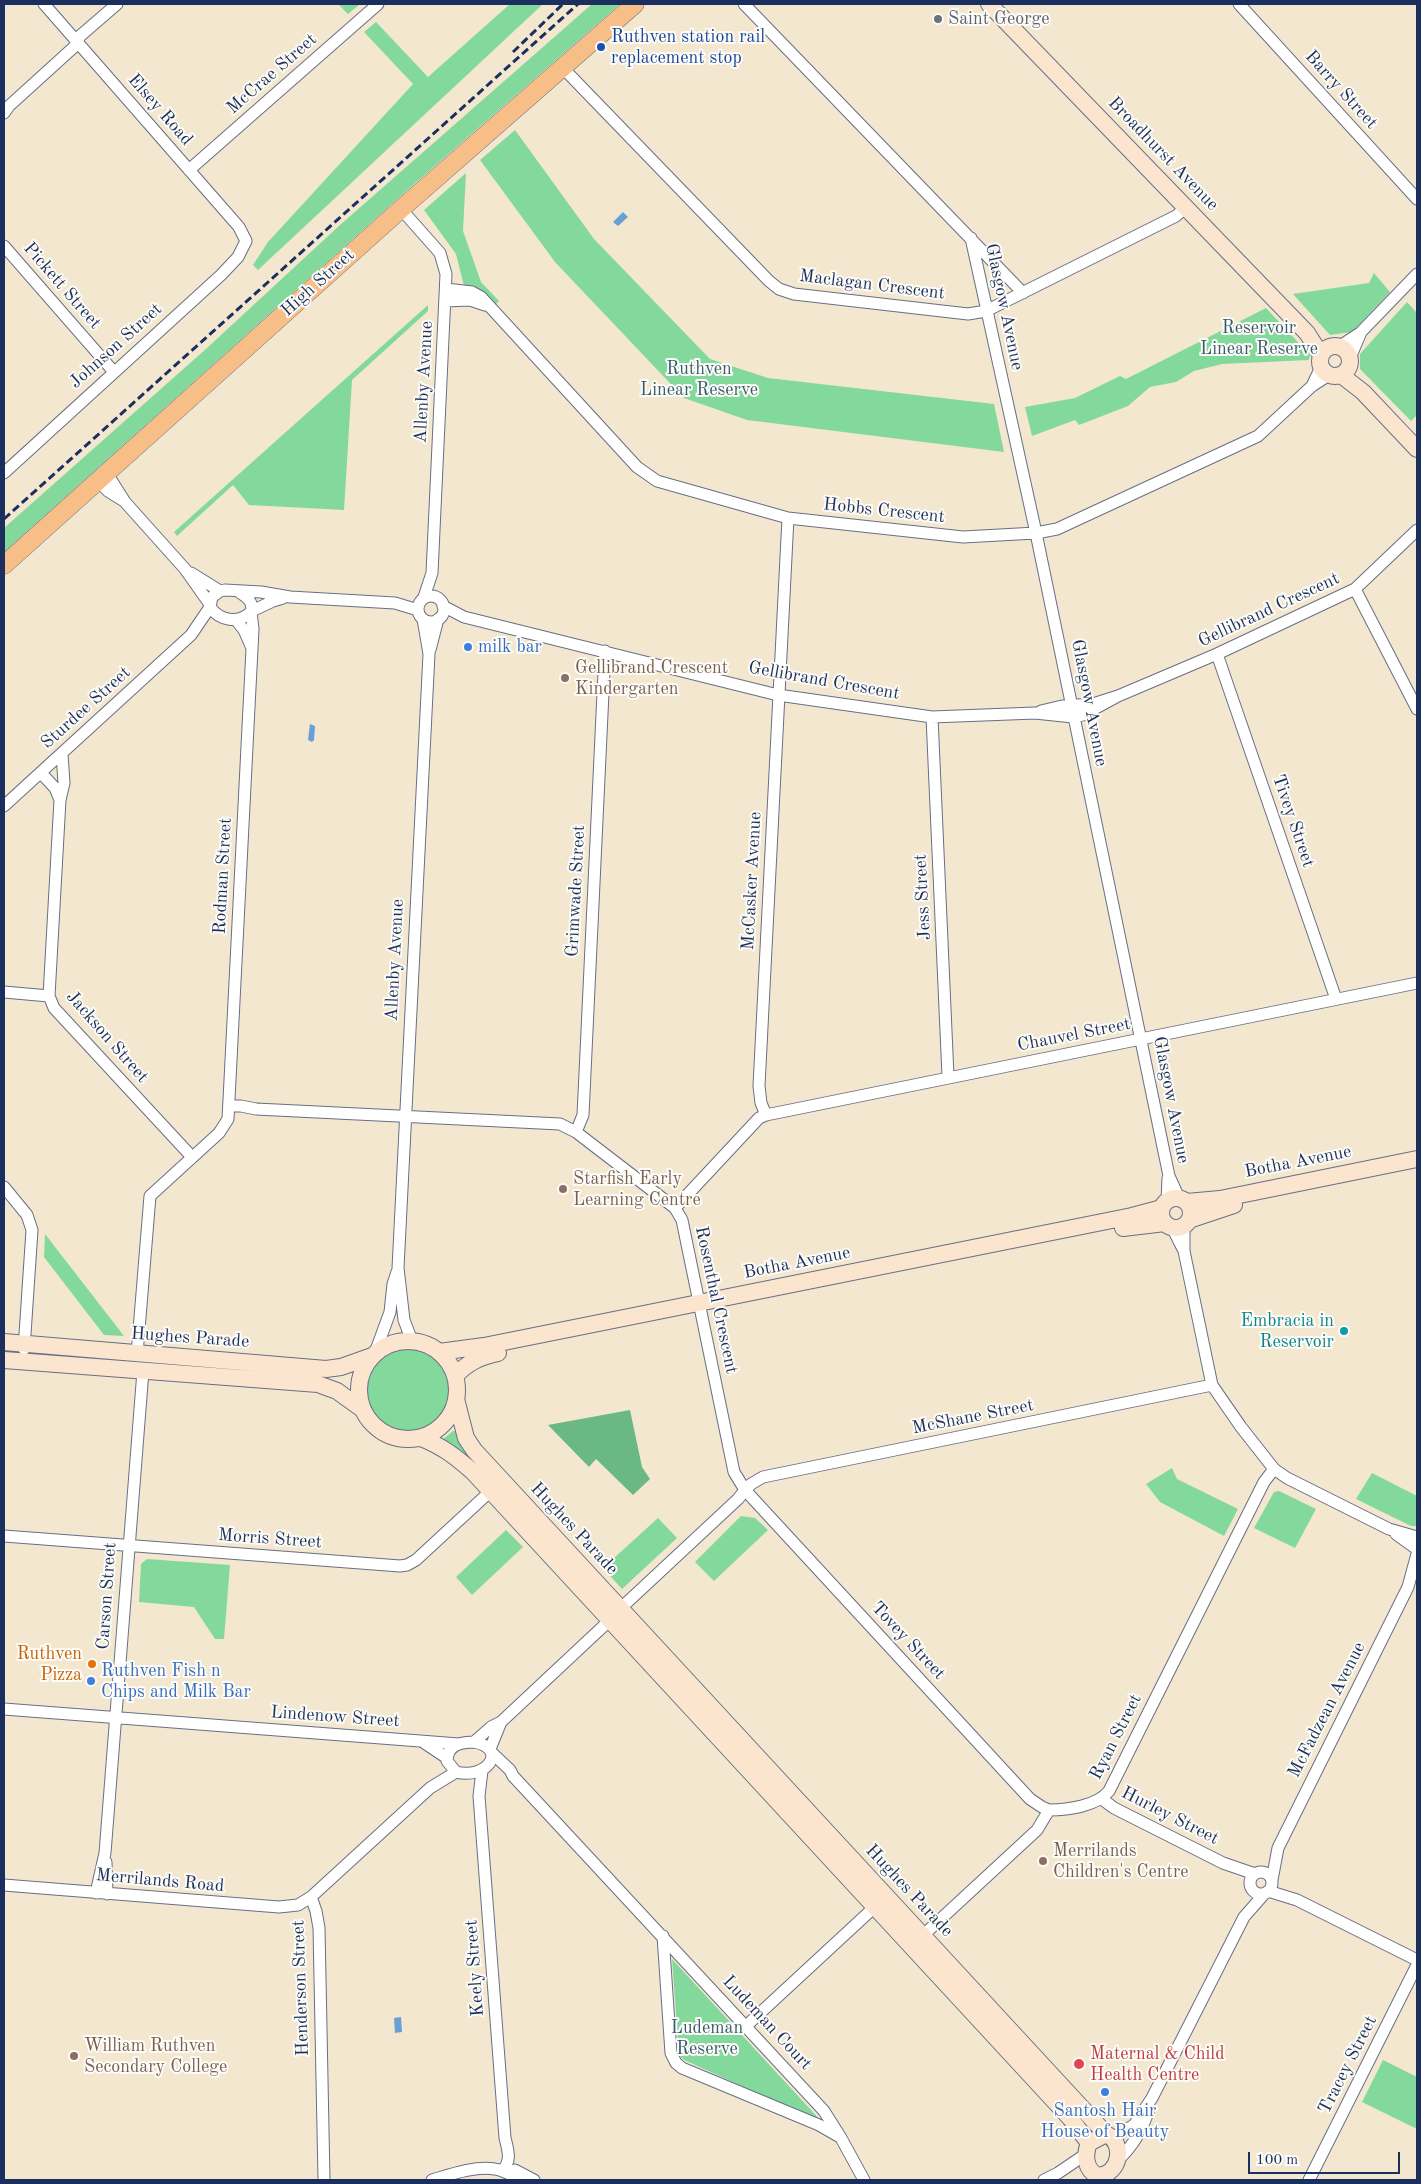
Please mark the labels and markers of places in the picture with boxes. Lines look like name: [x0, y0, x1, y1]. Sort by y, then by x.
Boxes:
place label: Saint George: [948, 8, 1050, 30]
marker: Saint George: [932, 13, 944, 25]
place label: Ruthven station rail replacement stop: [611, 26, 765, 68]
marker: Ruthven station rail replacement stop: [595, 41, 607, 53]
place label: milk bar: [478, 636, 542, 658]
marker: milk bar: [462, 641, 474, 653]
place label: Gellibrand Crescent Kindergarten: [575, 657, 728, 700]
marker: Gellibrand Crescent Kindergarten: [559, 672, 571, 684]
place label: Starfish Early Learning Centre: [573, 1168, 701, 1210]
marker: Starfish Early Learning Centre: [557, 1183, 569, 1195]
place label: Embracia in Reservoir: [1241, 1310, 1334, 1352]
marker: Embracia in Reservoir: [1338, 1325, 1350, 1337]
place label: Ruthven Pizza: [17, 1643, 82, 1686]
marker: Ruthven Pizza: [86, 1658, 98, 1670]
place label: Ruthven Fish n Chips and Milk Bar: [101, 1660, 251, 1702]
marker: Ruthven Fish n Chips and Milk Bar: [85, 1675, 97, 1687]
place label: Merrilands Children's Centre: [1053, 1840, 1189, 1882]
marker: Merrilands Children's Centre: [1037, 1855, 1049, 1867]
place label: William Ruthven Secondary College: [84, 2035, 227, 2078]
place label: Maternal & Child Health Centre: [1090, 2043, 1225, 2086]
marker: William Ruthven Secondary College: [68, 2050, 80, 2062]
marker: Maternal & Child Health Centre: [1072, 2057, 1086, 2071]
marker: Santosh Hair House of Beauty: [1099, 2086, 1111, 2098]
place label: Santosh Hair House of Beauty: [1041, 2100, 1169, 2142]

